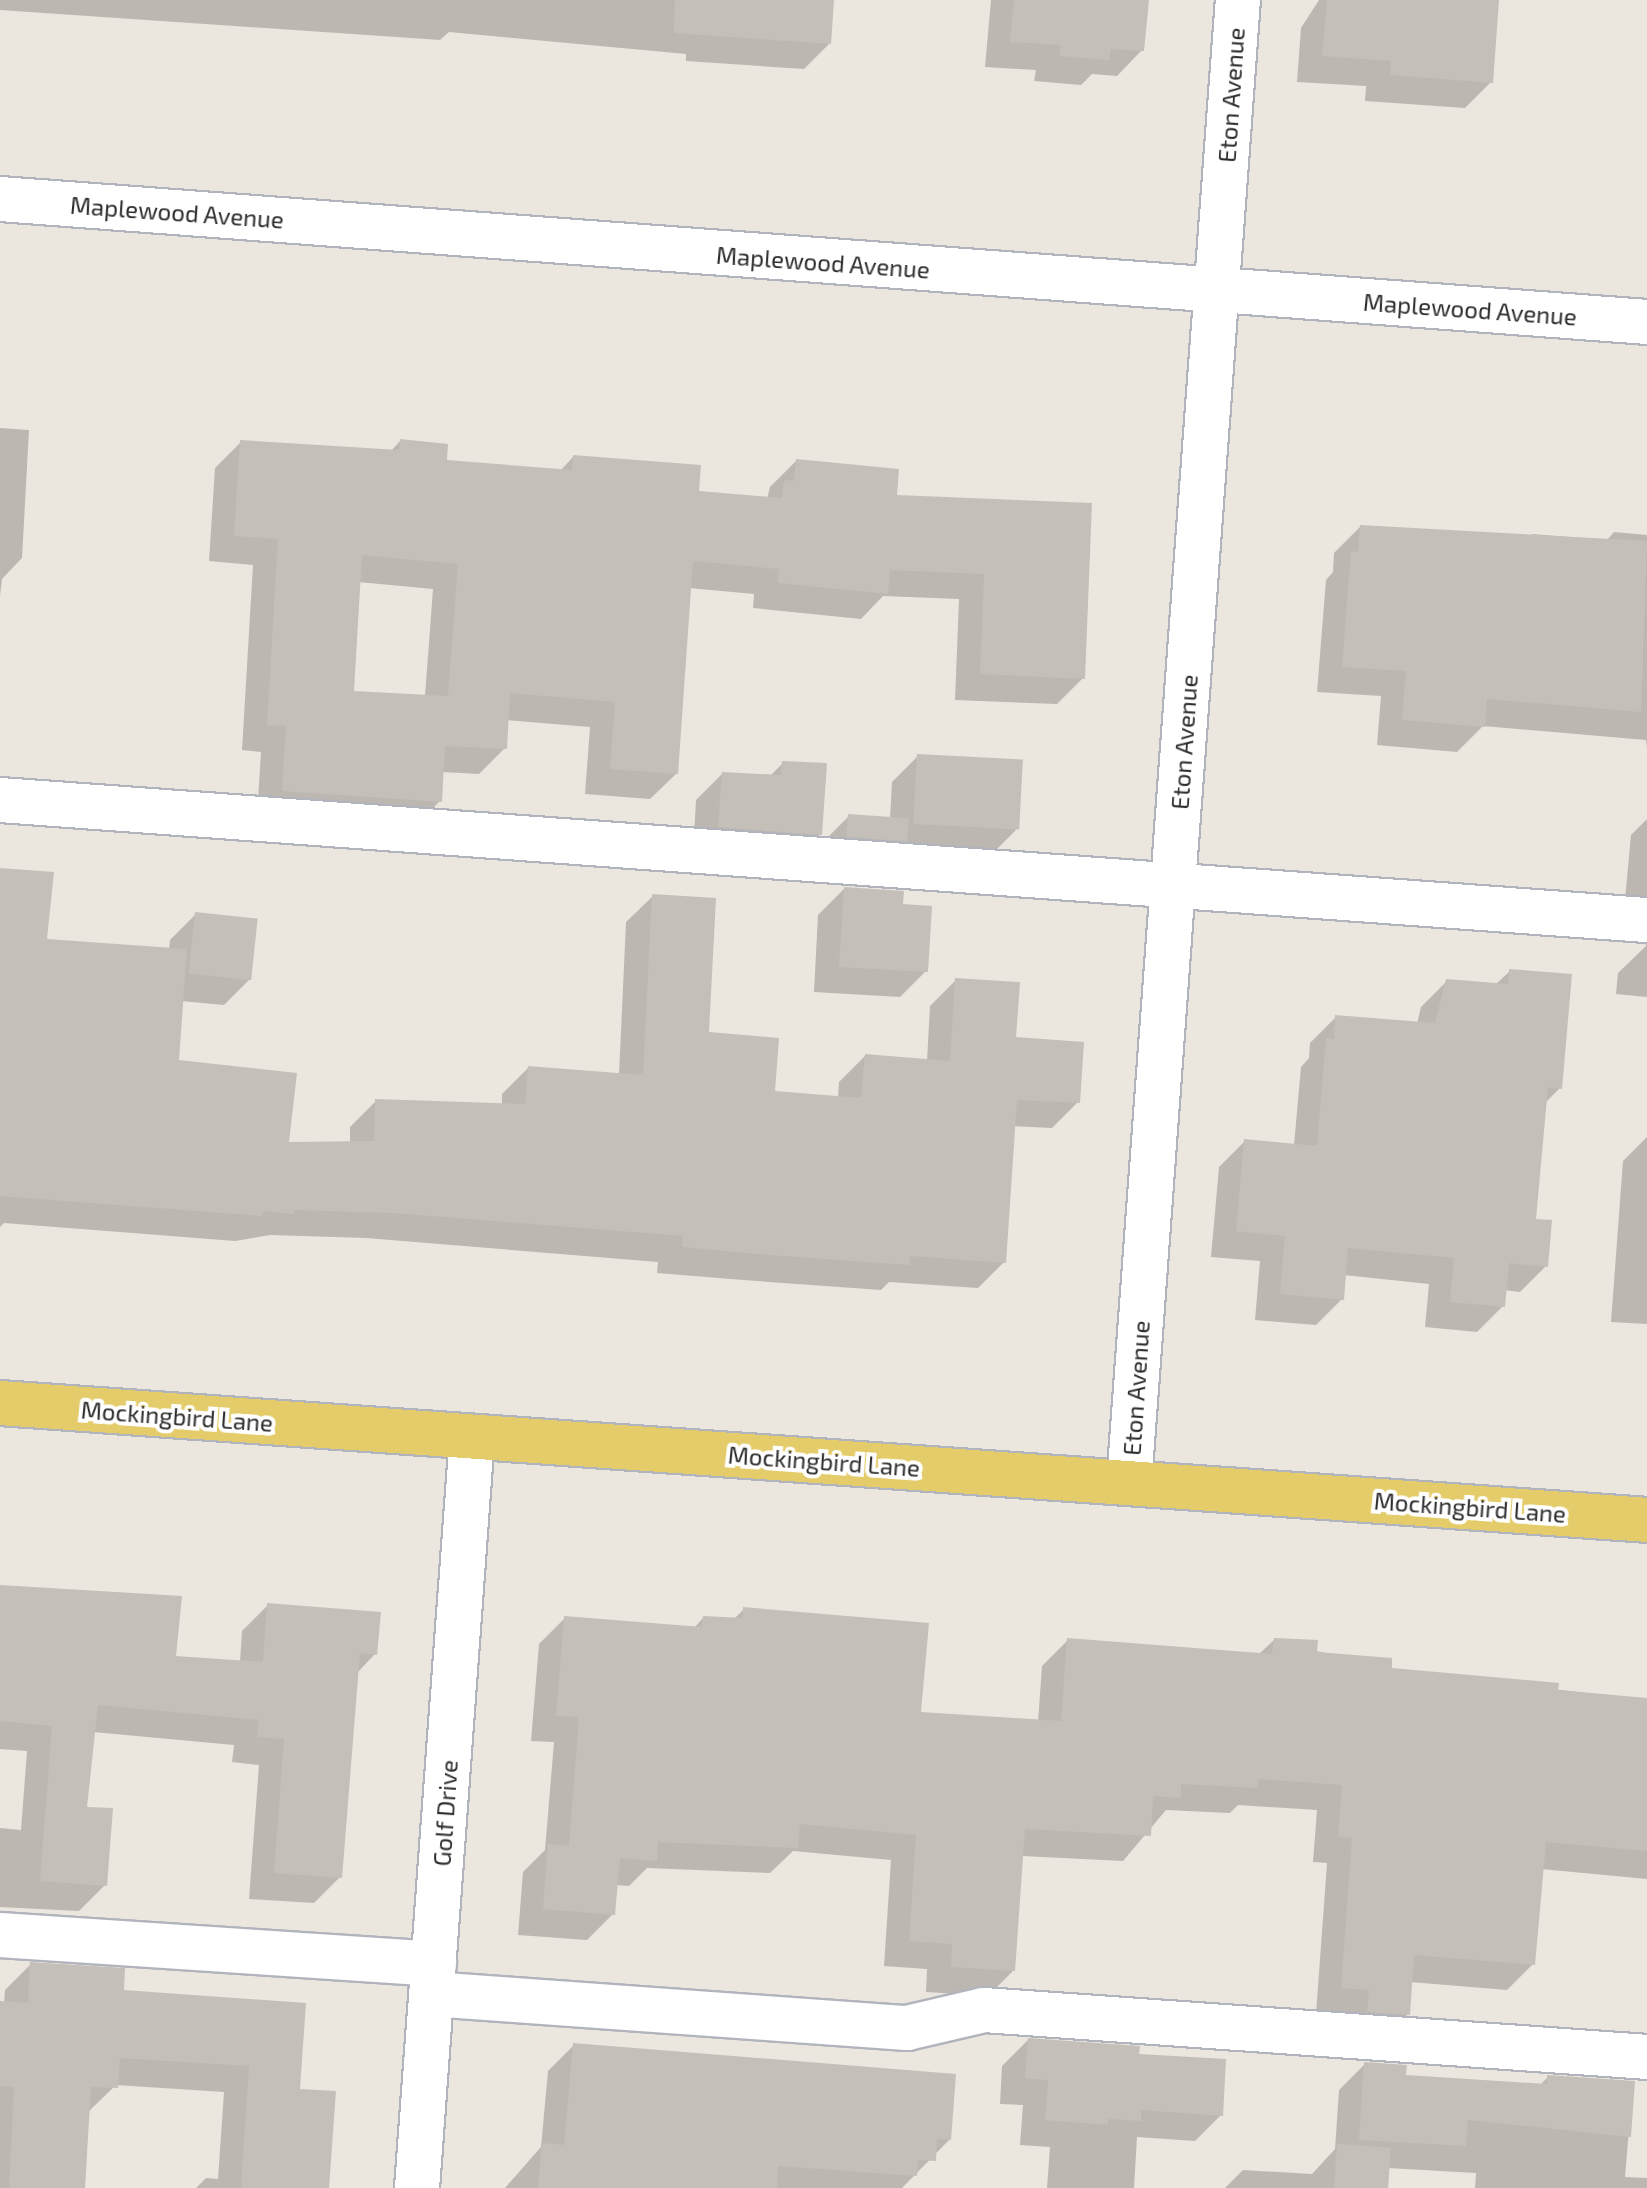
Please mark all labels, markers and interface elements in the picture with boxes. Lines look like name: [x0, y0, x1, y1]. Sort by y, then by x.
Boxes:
street label: Eton Avenue: [1212, 26, 1250, 164]
street label: Maplewood Avenue: [69, 190, 285, 234]
street label: Maplewood Avenue: [715, 240, 931, 284]
street label: Maplewood Avenue: [1362, 287, 1578, 331]
street label: Eton Avenue: [1165, 673, 1203, 811]
street label: Eton Avenue: [1117, 1319, 1155, 1457]
street label: Mockingbird Lane: [80, 1395, 274, 1437]
street label: Mockingbird Lane: [727, 1440, 921, 1482]
street label: Mockingbird Lane: [1373, 1486, 1567, 1528]
street label: Golf Drive: [427, 1759, 463, 1867]

